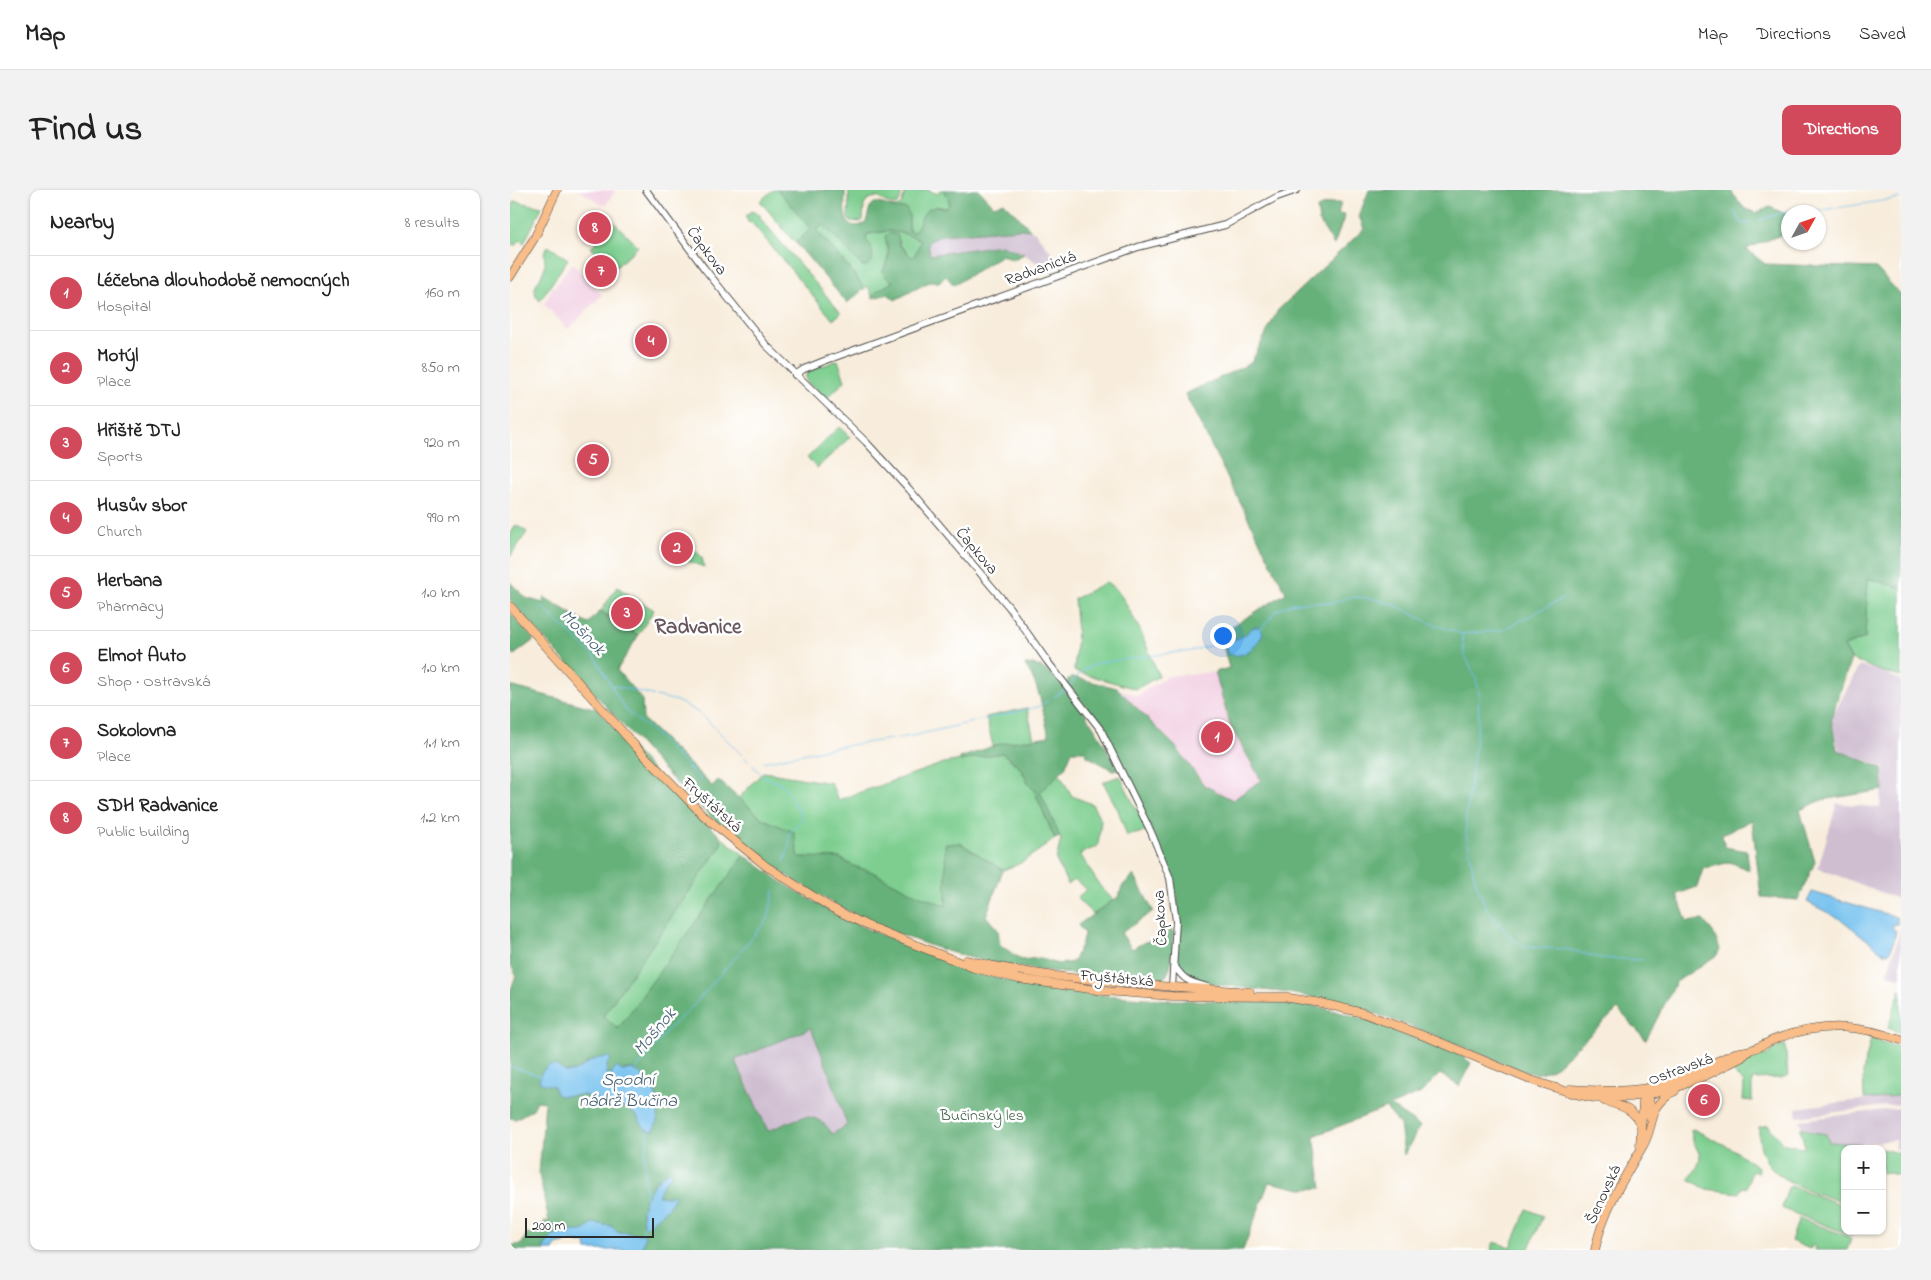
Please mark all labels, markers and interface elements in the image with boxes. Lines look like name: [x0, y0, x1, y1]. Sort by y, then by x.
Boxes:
text: Map: [25, 17, 66, 52]
text: Map: [1698, 22, 1728, 48]
text: Directions: [1756, 22, 1831, 48]
text: Saved: [1859, 22, 1906, 48]
text: Find us: [30, 105, 142, 156]
button: Directions: [1782, 105, 1901, 155]
north arrow: [1781, 205, 1826, 250]
text: Nearby: [50, 208, 114, 238]
pin: 8: [579, 209, 611, 247]
text: 8 results: [404, 211, 460, 235]
street label: Čapkova: [680, 222, 733, 281]
street label: Radvanická: [1002, 245, 1080, 293]
pin: 7: [585, 252, 617, 290]
text: Léčebna dlouhodobě nemocných: [97, 268, 350, 295]
text: 1: [63, 281, 69, 305]
text: 160 m: [425, 281, 460, 305]
text: Hospital: [97, 295, 151, 319]
pin: 4: [635, 322, 667, 360]
text: Motýl: [97, 343, 139, 370]
text: 2: [62, 356, 70, 380]
text: 850 m: [422, 356, 460, 380]
text: Place: [97, 370, 131, 394]
text: Hřiště DTJ: [97, 418, 181, 445]
text: 3: [63, 431, 69, 455]
text: 920 m: [424, 431, 460, 455]
pin: 5: [577, 441, 609, 479]
text: Sports: [97, 445, 143, 469]
text: Husův sbor: [97, 493, 187, 520]
text: 4: [63, 506, 69, 530]
text: 990 m: [427, 506, 460, 530]
text: Church: [97, 520, 142, 544]
street label: Čapkova: [949, 522, 1004, 580]
pin: 2: [661, 529, 693, 567]
text: Herbana: [97, 568, 162, 595]
text: 5: [61, 581, 71, 605]
text: 1.0 km: [421, 581, 460, 605]
pin: 3: [611, 594, 643, 632]
text: Pharmacy: [97, 595, 164, 619]
water label: Mošnok: [554, 605, 612, 663]
district label: Radvanice: [654, 613, 742, 643]
your location: [1210, 623, 1236, 649]
text: Elmot Auto: [97, 643, 186, 670]
text: 6: [62, 656, 70, 680]
text: 1.0 km: [421, 656, 460, 680]
text: Shop · Ostravská: [97, 670, 210, 694]
text: Sokolovna: [97, 718, 176, 745]
pin: 1: [1201, 718, 1233, 756]
text: 7: [63, 731, 69, 755]
text: 1.1 km: [423, 731, 460, 755]
text: Place: [97, 745, 131, 769]
street label: Fryštátská: [676, 771, 747, 839]
text: SDH Radvanice: [97, 793, 218, 820]
text: 8: [63, 806, 69, 830]
text: 1.2 km: [420, 806, 460, 830]
text: Public building: [97, 820, 189, 844]
street label: Čapkova: [1148, 889, 1174, 946]
street label: Fryštátská: [1078, 964, 1154, 994]
water label: Mošnok: [628, 1002, 684, 1062]
street label: Ostravská: [1645, 1047, 1716, 1093]
water label: Spodní nádrž Bučina: [579, 1068, 677, 1115]
pin: 6: [1688, 1081, 1720, 1119]
park label: Bučinský les: [939, 1104, 1024, 1128]
map controls: [1841, 1145, 1886, 1235]
button: +: [1841, 1145, 1886, 1190]
street label: Šenovská: [1580, 1161, 1628, 1229]
button: −: [1841, 1190, 1886, 1235]
scale bar: [525, 1215, 654, 1238]
text: 200 m: [532, 1216, 565, 1237]

